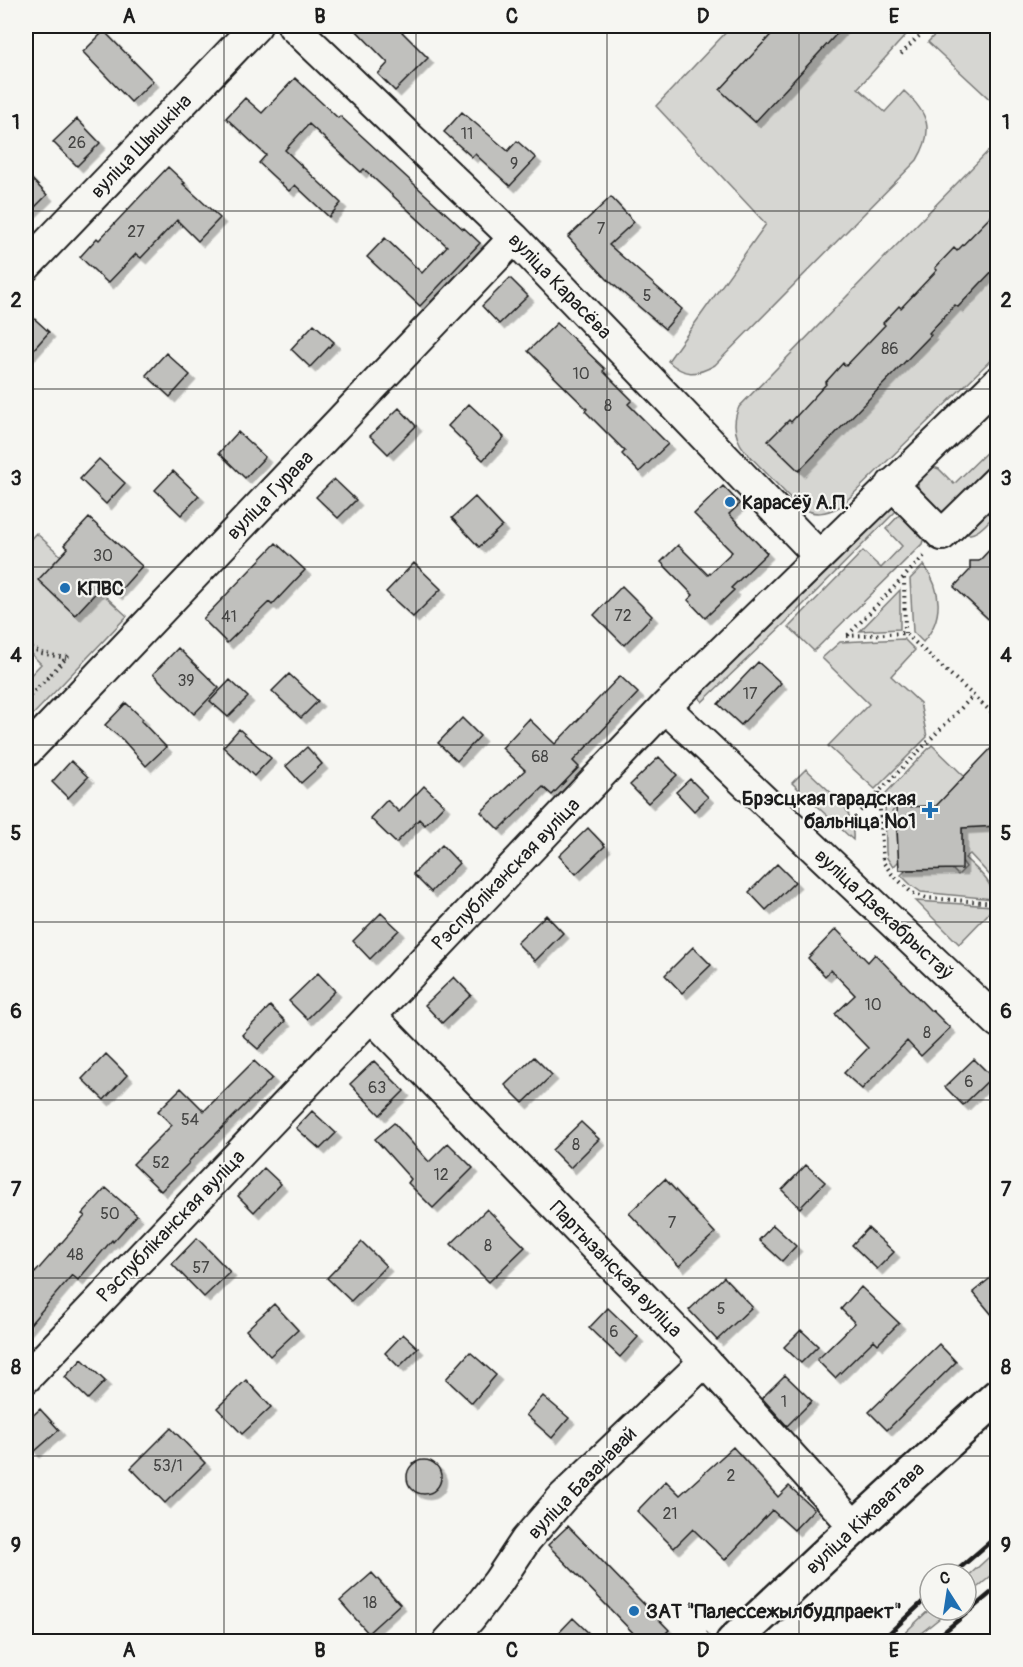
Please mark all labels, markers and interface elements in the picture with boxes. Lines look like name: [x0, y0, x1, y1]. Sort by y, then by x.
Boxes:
text: A: [123, 4, 136, 29]
text: B: [314, 4, 326, 29]
text: C: [506, 4, 518, 29]
text: D: [697, 4, 710, 29]
text: E: [889, 4, 900, 29]
street label: вуліца Шышкіна: [85, 89, 197, 203]
text: 1: [12, 110, 20, 135]
text: 1: [1002, 110, 1010, 135]
house number: 11: [461, 124, 473, 144]
house number: 26: [68, 133, 86, 153]
house number: 9: [510, 154, 518, 174]
house number: 7: [597, 219, 606, 239]
house number: 27: [127, 222, 145, 242]
street label: вуліца Карасёва: [503, 228, 617, 344]
house number: 5: [643, 286, 651, 306]
text: 2: [10, 288, 22, 313]
text: 2: [1000, 288, 1012, 313]
house number: 86: [881, 339, 899, 359]
house number: 10: [572, 364, 590, 384]
house number: 8: [604, 396, 612, 416]
street label: вуліца Гурава: [221, 445, 319, 545]
text: 3: [10, 466, 22, 491]
text: 3: [1000, 466, 1012, 491]
place label: Карасёў А.П.: [742, 490, 849, 515]
marker: Карасёў А.П.: [723, 495, 737, 509]
house number: 30: [93, 546, 113, 566]
place label: КПВС: [77, 576, 124, 601]
marker: КПВС: [58, 581, 72, 595]
house number: 72: [614, 606, 632, 626]
house number: 41: [221, 607, 237, 627]
text: 4: [10, 643, 22, 668]
text: 4: [1000, 643, 1012, 668]
house number: 39: [177, 671, 195, 691]
house number: 17: [743, 684, 758, 704]
house number: 68: [531, 747, 549, 767]
place label: Брэсцкая гарадская бальніца №1: [742, 786, 916, 834]
street label: Рэспубліканская вуліца: [427, 792, 585, 956]
marker: Брэсцкая гарадская бальніца №1: [921, 801, 939, 819]
text: 5: [11, 821, 22, 846]
text: 5: [1001, 821, 1012, 846]
street label: вуліца Дзекабрыстаў: [809, 843, 959, 985]
house number: 10: [864, 995, 882, 1015]
text: 6: [10, 999, 22, 1024]
text: 6: [1000, 999, 1012, 1024]
house number: 8: [923, 1023, 931, 1043]
house number: 6: [964, 1072, 974, 1092]
house number: 63: [368, 1078, 386, 1098]
house number: 54: [181, 1110, 199, 1130]
house number: 8: [572, 1135, 580, 1155]
street label: Рэспубліканская вуліца: [92, 1144, 250, 1308]
house number: 52: [152, 1153, 170, 1173]
house number: 12: [433, 1165, 449, 1185]
text: 7: [11, 1177, 22, 1202]
text: 7: [1001, 1177, 1012, 1202]
street label: Партызанская вуліца: [544, 1195, 688, 1343]
house number: 50: [100, 1204, 120, 1224]
house number: 7: [668, 1213, 677, 1233]
house number: 8: [484, 1236, 492, 1256]
house number: 48: [66, 1245, 84, 1265]
house number: 57: [192, 1258, 210, 1278]
house number: 5: [717, 1299, 725, 1319]
house number: 6: [609, 1322, 619, 1342]
text: 8: [11, 1355, 21, 1380]
text: 8: [1001, 1355, 1011, 1380]
house number: 1: [781, 1392, 787, 1412]
street label: вуліца Базанавай: [522, 1421, 642, 1545]
house number: 53/1: [153, 1456, 183, 1476]
street label: вуліца Кіжаватава: [800, 1457, 930, 1579]
house number: 2: [727, 1466, 736, 1486]
house number: 21: [662, 1504, 678, 1524]
text: 9: [11, 1533, 21, 1558]
text: 9: [1001, 1533, 1011, 1558]
north arrow: [918, 1562, 978, 1622]
text: С: [938, 1567, 952, 1589]
house number: 18: [363, 1593, 377, 1613]
place label: ЗАТ "Палессежылбудпраект": [646, 1599, 902, 1624]
marker: ЗАТ "Палессежылбудпраект": [627, 1604, 641, 1618]
text: A: [123, 1638, 136, 1663]
text: B: [314, 1638, 326, 1663]
text: C: [506, 1638, 518, 1663]
text: D: [697, 1638, 710, 1663]
text: E: [889, 1638, 900, 1663]

